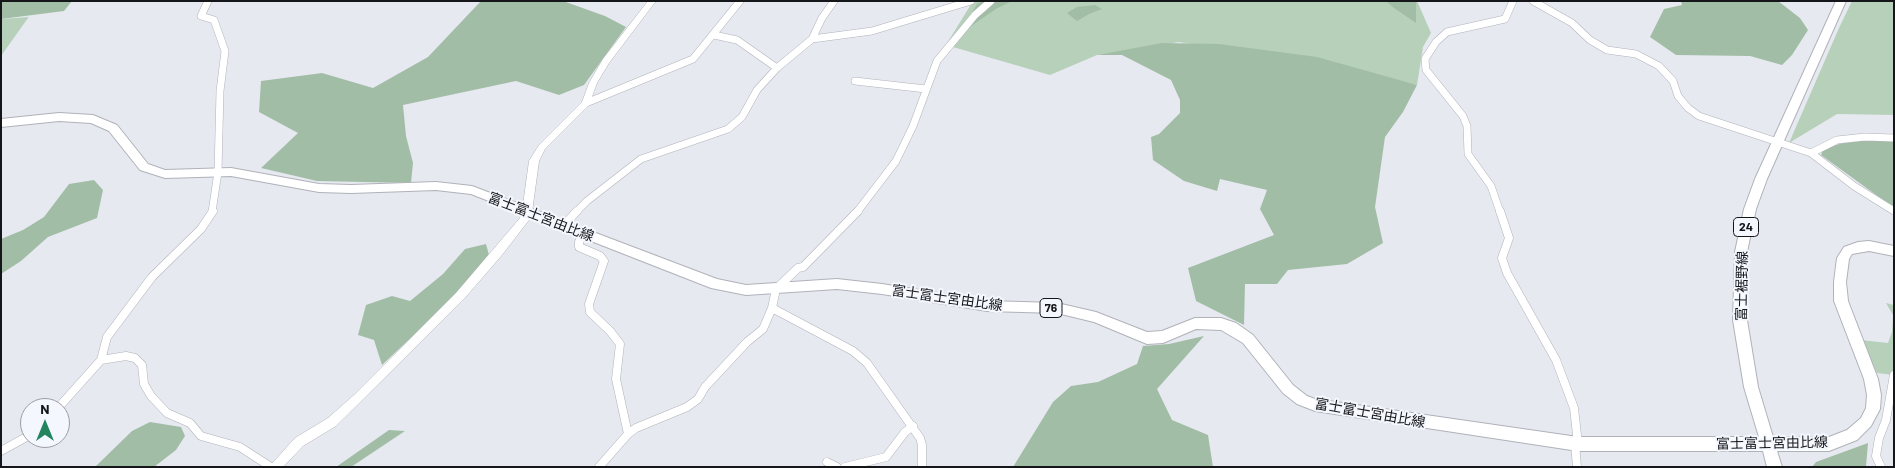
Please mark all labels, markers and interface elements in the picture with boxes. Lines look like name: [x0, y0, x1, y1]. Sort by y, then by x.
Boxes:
street label: 富士富士宮由比線: [486, 189, 596, 245]
road number: 24: [1734, 218, 1758, 236]
street label: 富士裾野線: [1733, 251, 1751, 321]
street label: 富士富士宮由比線: [890, 282, 1004, 314]
road number: 76: [1040, 298, 1062, 318]
street label: 富士富士宮由比線: [1313, 395, 1427, 431]
north arrow: [20, 398, 70, 448]
text: N: [40, 400, 50, 417]
street label: 富士富士宮由比線: [1716, 434, 1828, 452]

